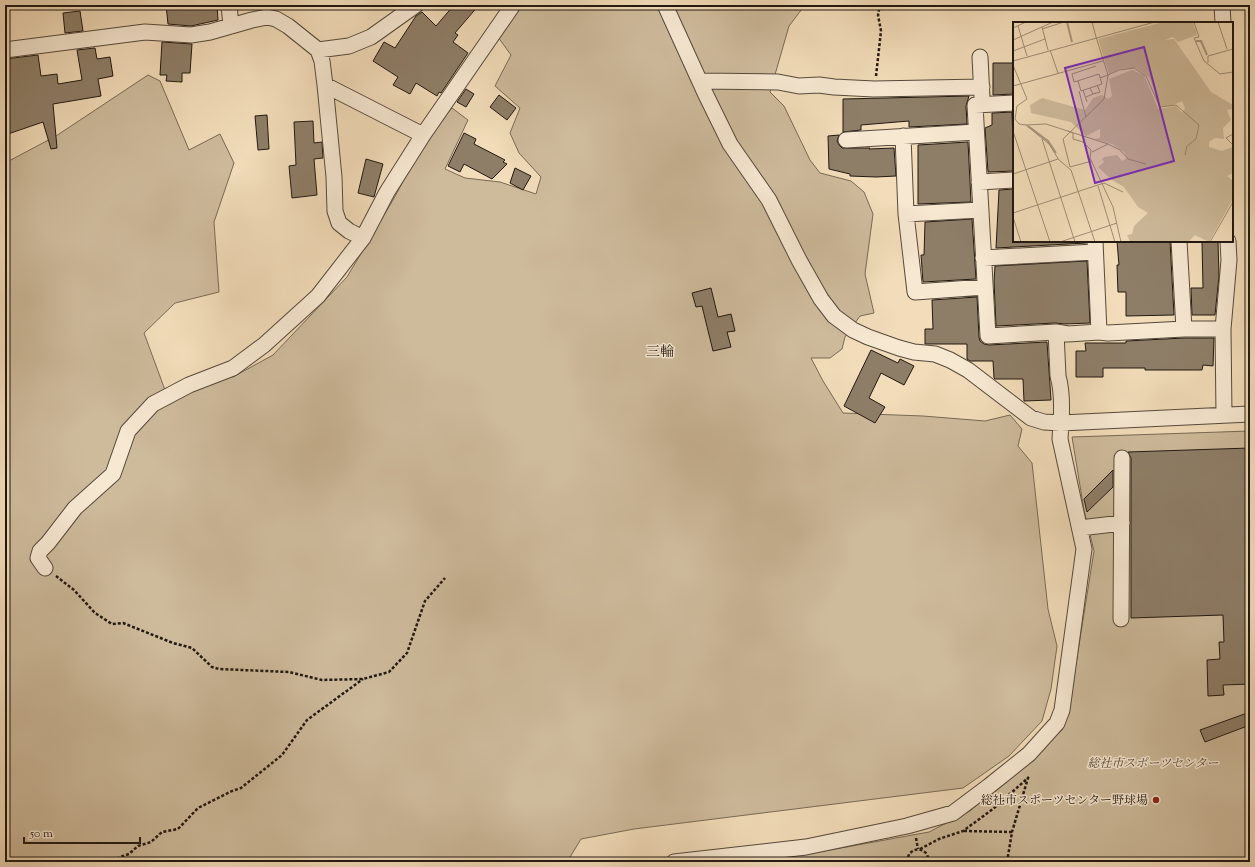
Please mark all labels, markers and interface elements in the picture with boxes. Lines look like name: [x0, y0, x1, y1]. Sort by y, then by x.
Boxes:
inset map: [1013, 22, 1233, 242]
district label: 三輪: [646, 343, 674, 363]
park label: 総社市スポーツセンター: [1087, 755, 1219, 773]
place label: 総社市スポーツセンター野球場: [981, 792, 1148, 810]
marker: 総社市スポーツセンター野球場: [1151, 795, 1161, 805]
scale bar: [24, 819, 140, 845]
text: 50 m: [29, 825, 53, 843]

